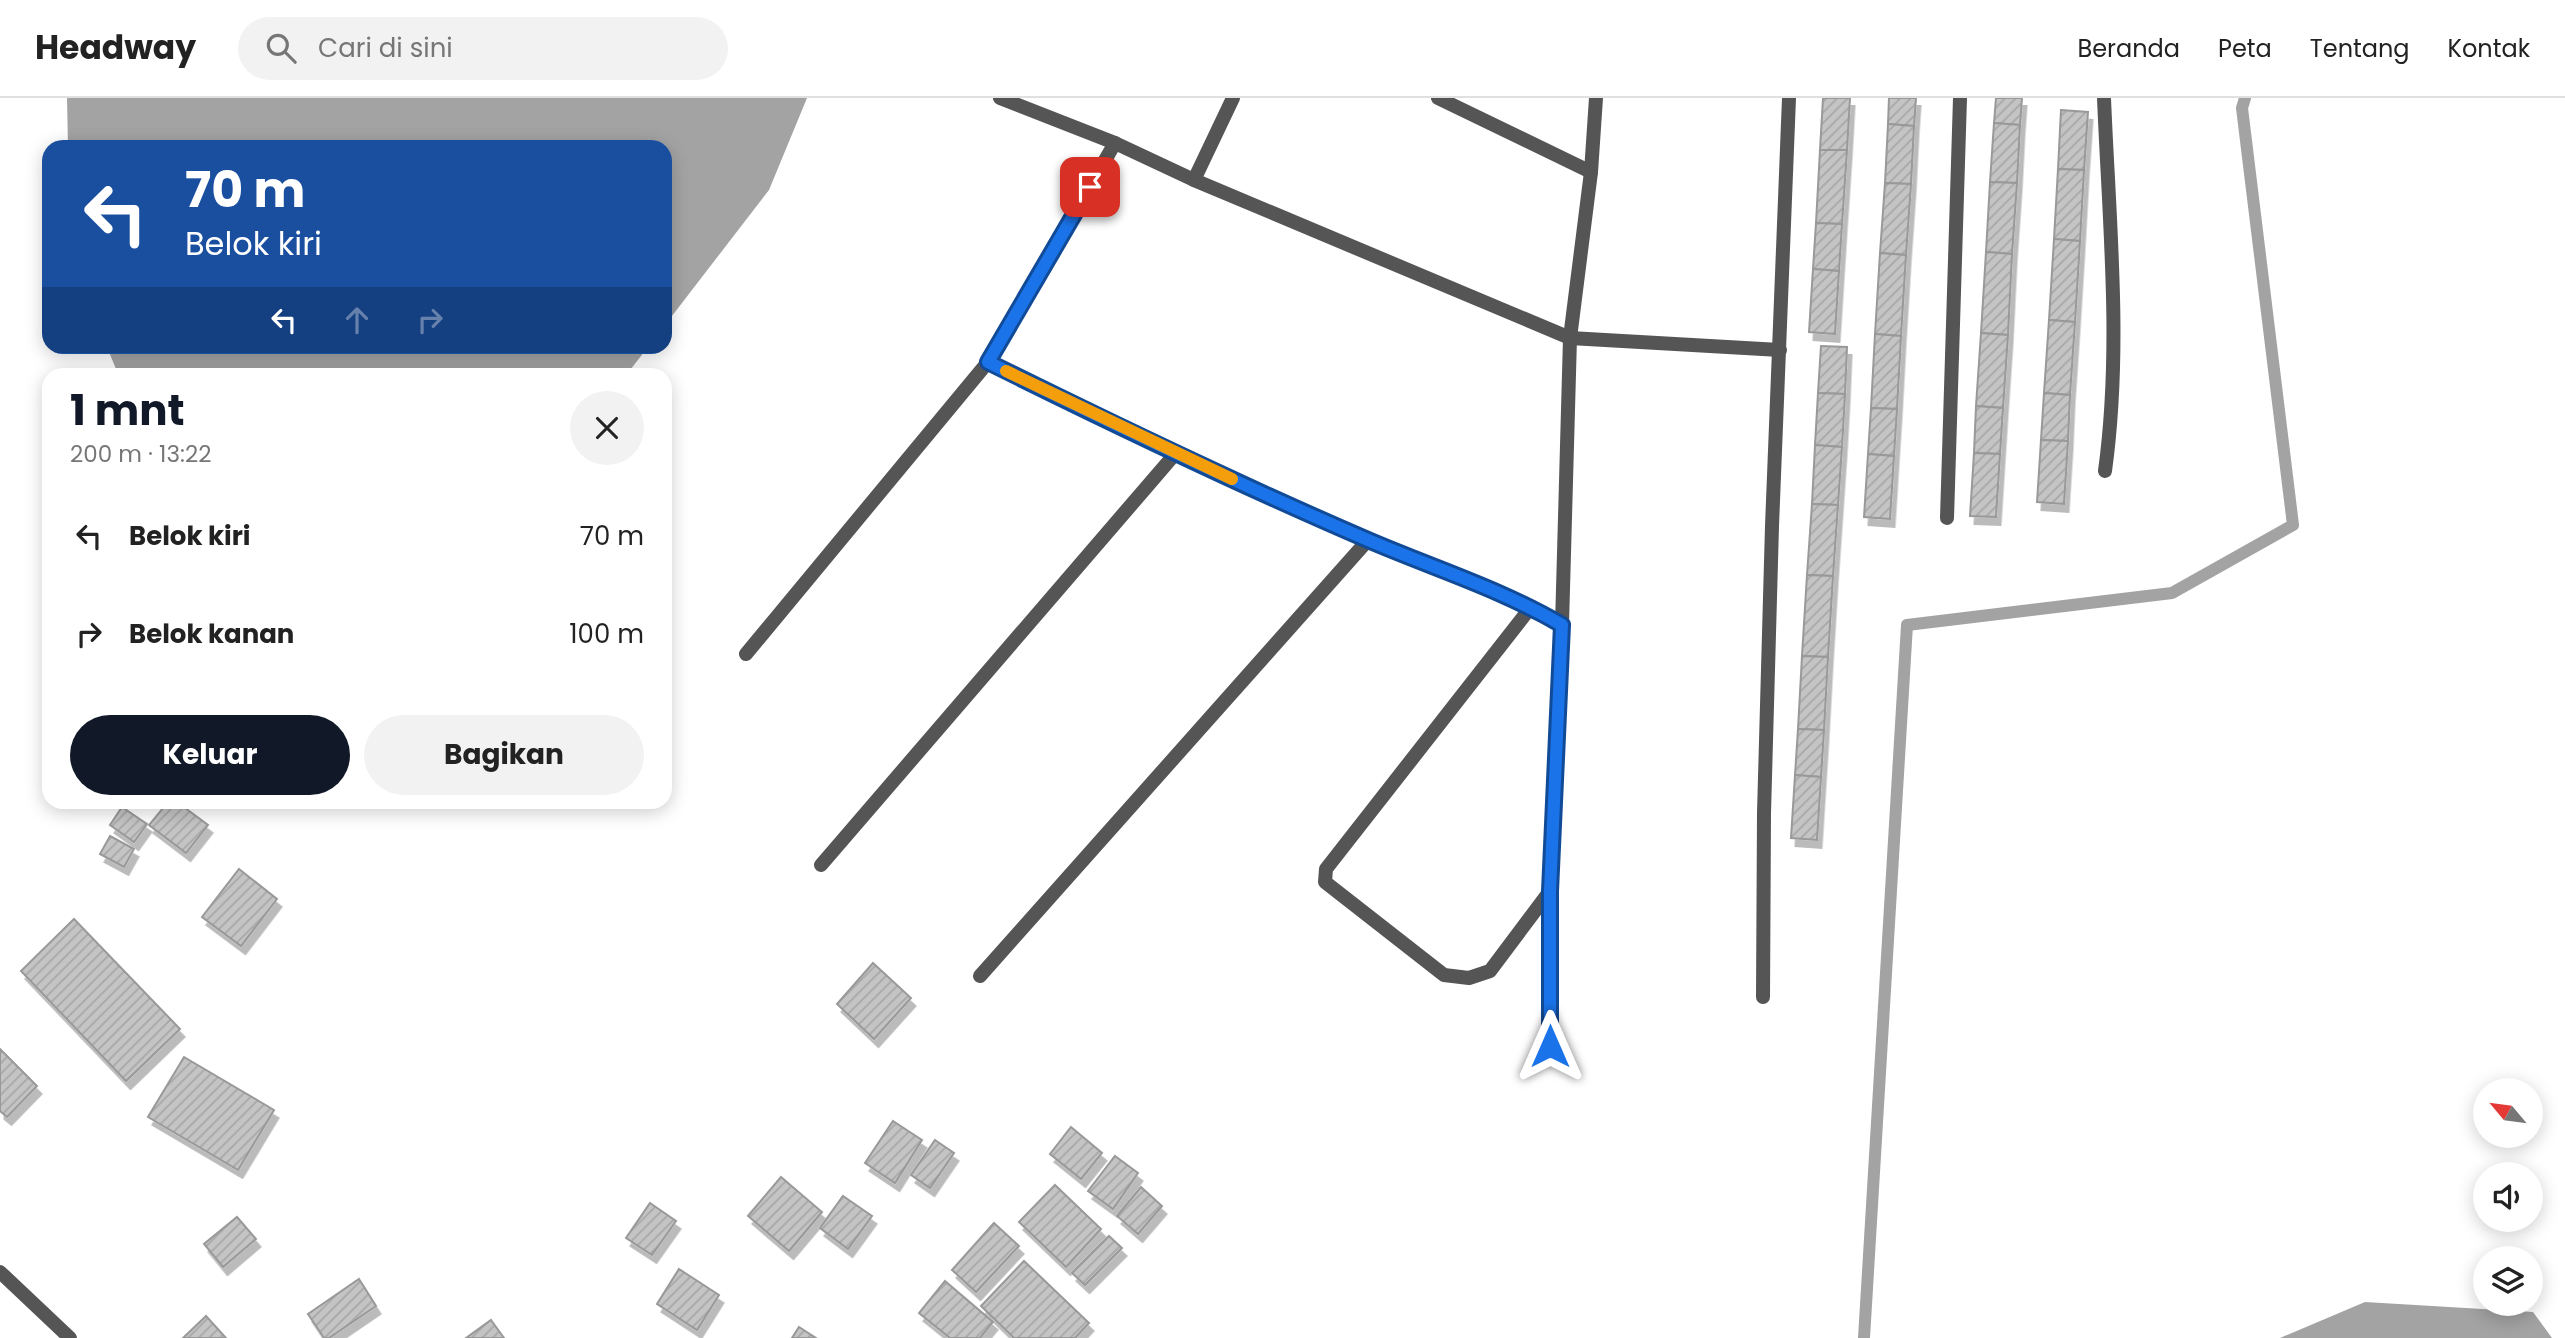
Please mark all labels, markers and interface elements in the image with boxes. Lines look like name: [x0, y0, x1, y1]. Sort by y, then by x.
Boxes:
search box: [238, 17, 728, 80]
text: Headway: [35, 24, 196, 71]
icon: search: [262, 29, 300, 67]
text: Cari di sini: [318, 30, 453, 66]
text: Beranda: [2077, 32, 2180, 65]
text: Peta: [2218, 32, 2272, 65]
text: Tentang: [2310, 32, 2410, 65]
text: Kontak: [2448, 32, 2530, 65]
text: 70 m: [185, 156, 305, 224]
pin: [1060, 157, 1120, 217]
icon: left: [70, 168, 161, 259]
icon: arrive: [1071, 168, 1109, 206]
text: Belok kiri: [185, 221, 322, 266]
icon: left: [265, 301, 303, 339]
icon: ahead: [338, 301, 376, 339]
icon: right: [411, 301, 449, 339]
text: 1 mnt: [70, 381, 185, 440]
button: close: [570, 391, 644, 465]
text: 200 m · 13:22: [70, 438, 211, 470]
icon: left: [70, 517, 108, 555]
text: Belok kiri: [129, 518, 251, 554]
text: 70 m: [580, 518, 644, 554]
icon: right: [70, 615, 108, 653]
text: Belok kanan: [129, 616, 294, 652]
text: 100 m: [569, 616, 644, 652]
button: Keluar: [70, 715, 350, 795]
button: Bagikan: [364, 715, 644, 795]
position arrow: [1513, 1009, 1587, 1083]
north arrow: [2473, 1078, 2543, 1148]
map controls: [2473, 1078, 2543, 1316]
button: sound: [2473, 1162, 2543, 1232]
button: layers: [2473, 1246, 2543, 1316]

